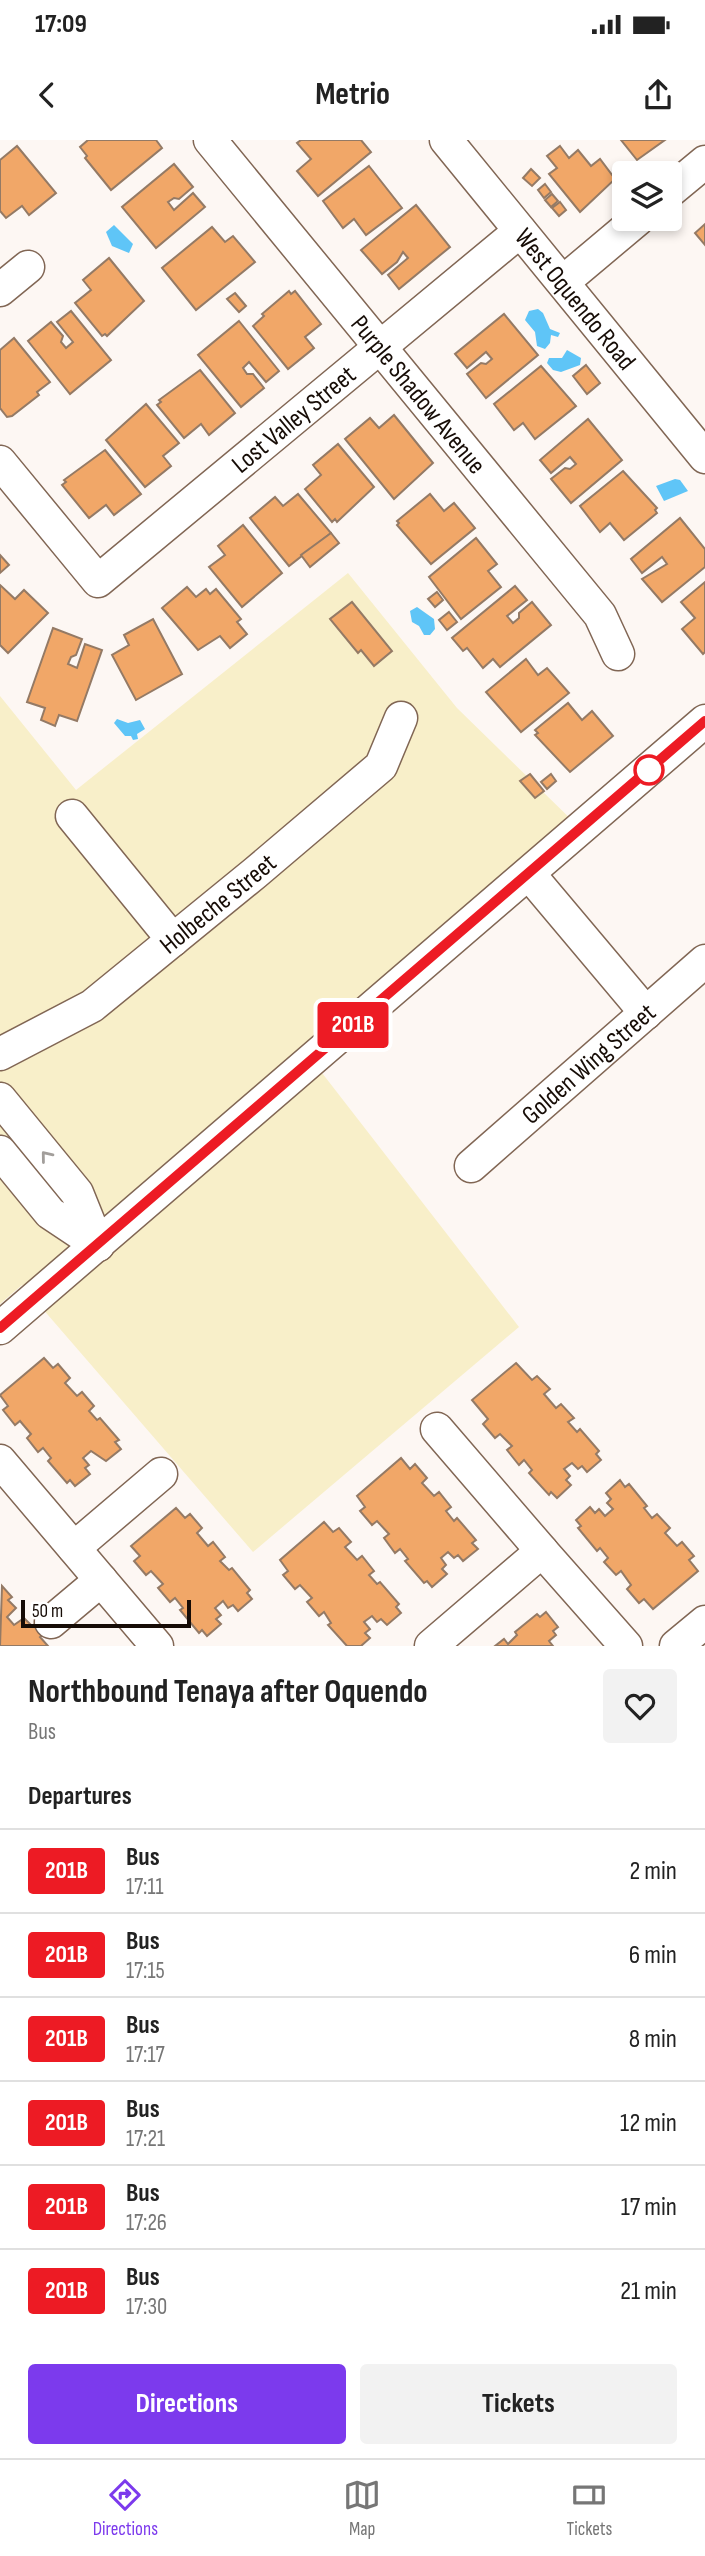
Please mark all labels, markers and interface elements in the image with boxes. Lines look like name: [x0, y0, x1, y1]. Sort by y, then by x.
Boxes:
text: 17:09: [35, 9, 87, 40]
text: Metrio: [315, 75, 390, 114]
icon: back: [28, 76, 66, 114]
icon: share: [639, 76, 677, 114]
map controls: [612, 161, 682, 231]
button: layers: [612, 161, 682, 231]
street label: West Oquendo Road: [508, 223, 641, 377]
street label: Purple Shadow Avenue: [344, 310, 492, 481]
street label: Lost Valley Street: [226, 360, 363, 480]
unlabelled marker: [634, 755, 664, 785]
street label: Holbeche Street: [154, 848, 283, 961]
street label: Golden Wing Street: [516, 997, 663, 1131]
line badge: 201B: [304, 1002, 402, 1048]
text: 201B: [332, 1010, 375, 1039]
one-way arrow: [42, 1151, 55, 1163]
scale bar: [21, 1597, 191, 1629]
text: 50 m: [32, 1600, 63, 1623]
button: heart: [603, 1669, 677, 1743]
text: Northbound Tenaya after Oquendo: [28, 1672, 428, 1712]
text: Bus: [28, 1718, 56, 1746]
text: Departures: [28, 1781, 132, 1812]
text: Bus: [126, 1842, 160, 1873]
text: 201B: [45, 1856, 88, 1885]
text: 2 min: [629, 1856, 677, 1887]
text: 17:11: [126, 1873, 164, 1901]
text: Bus: [126, 1926, 160, 1957]
text: 201B: [45, 1940, 88, 1969]
text: 6 min: [629, 1940, 677, 1971]
text: 17:15: [126, 1957, 165, 1985]
text: Bus: [126, 2010, 160, 2041]
text: 201B: [45, 2024, 88, 2053]
text: 8 min: [629, 2024, 677, 2055]
text: 17:17: [126, 2041, 165, 2069]
text: Bus: [126, 2094, 160, 2125]
text: 201B: [45, 2108, 88, 2137]
text: 12 min: [620, 2108, 677, 2139]
text: 17:21: [126, 2125, 165, 2153]
text: Bus: [126, 2178, 160, 2209]
text: 201B: [45, 2192, 88, 2221]
text: 17 min: [621, 2192, 677, 2223]
text: 17:26: [126, 2209, 167, 2237]
text: Bus: [126, 2262, 160, 2293]
text: 201B: [45, 2276, 88, 2305]
text: 21 min: [620, 2276, 677, 2307]
text: 17:30: [126, 2293, 167, 2321]
button: Directions: [28, 2364, 346, 2444]
button: Tickets: [360, 2364, 677, 2444]
tab: Directions: [93, 2476, 158, 2541]
tab: Map: [343, 2476, 381, 2541]
tab: Tickets: [566, 2476, 612, 2541]

